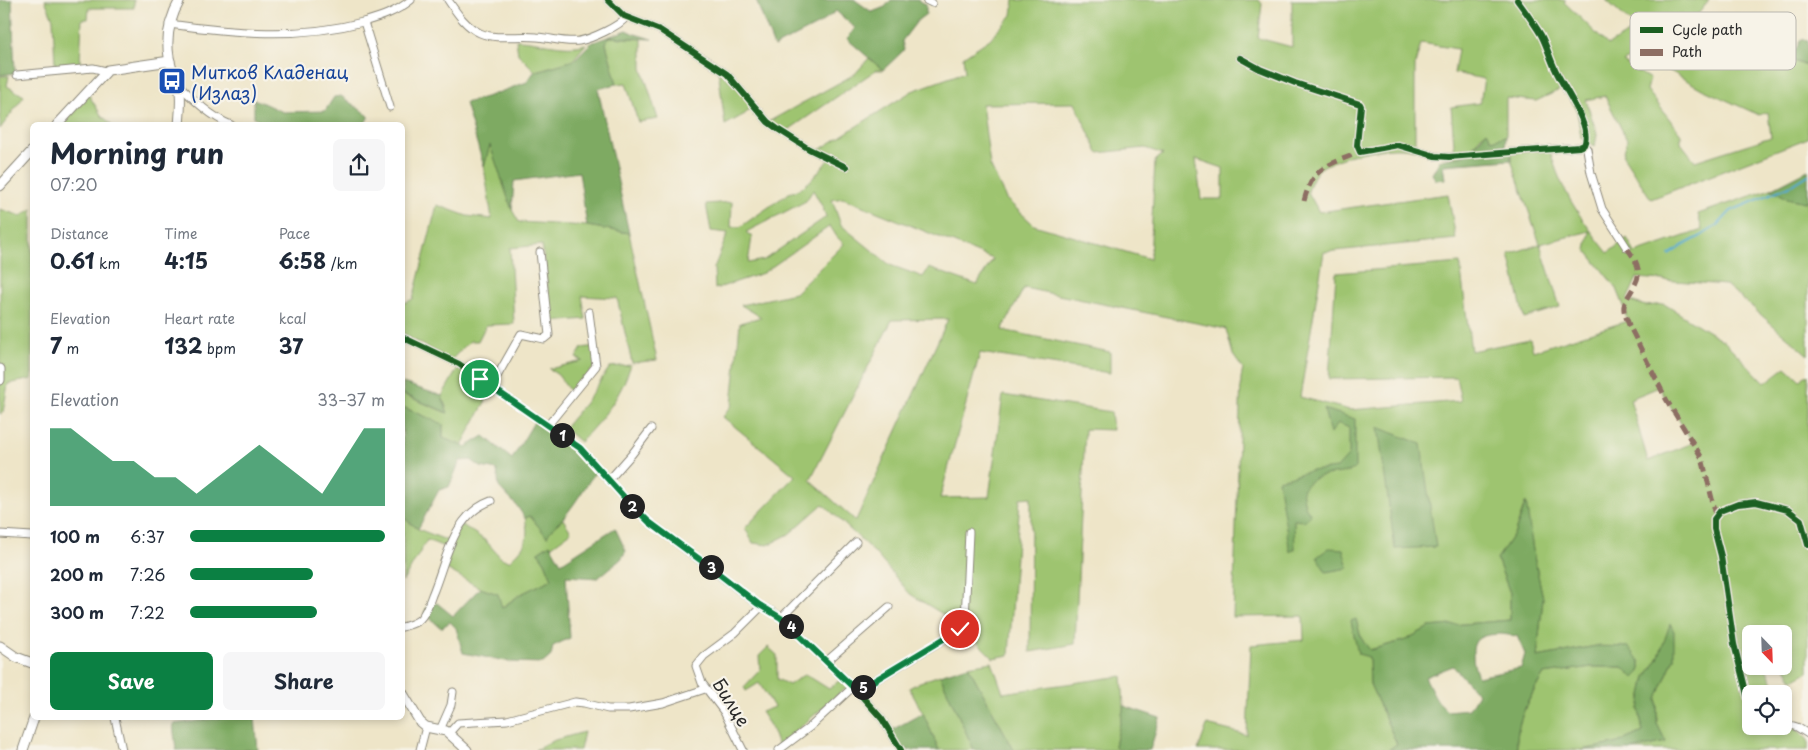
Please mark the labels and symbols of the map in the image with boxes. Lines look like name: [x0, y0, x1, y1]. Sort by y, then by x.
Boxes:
legend: [1630, 12, 1796, 70]
text: Cycle path: [1672, 19, 1743, 40]
text: Path: [1672, 41, 1702, 62]
place label: Митков Кладенац (Излаз): [191, 58, 348, 106]
bus stop icon: Митков Кладенац (Излаз): [157, 66, 187, 96]
pin: [459, 358, 501, 400]
pin: 1: [550, 422, 574, 448]
pin: 2: [620, 494, 644, 518]
pin: 3: [698, 554, 724, 580]
pin: [939, 608, 981, 650]
pin: 4: [778, 614, 804, 638]
north arrow: [1742, 625, 1792, 675]
street label: Билце: [707, 673, 757, 731]
pin: 5: [850, 674, 876, 700]

